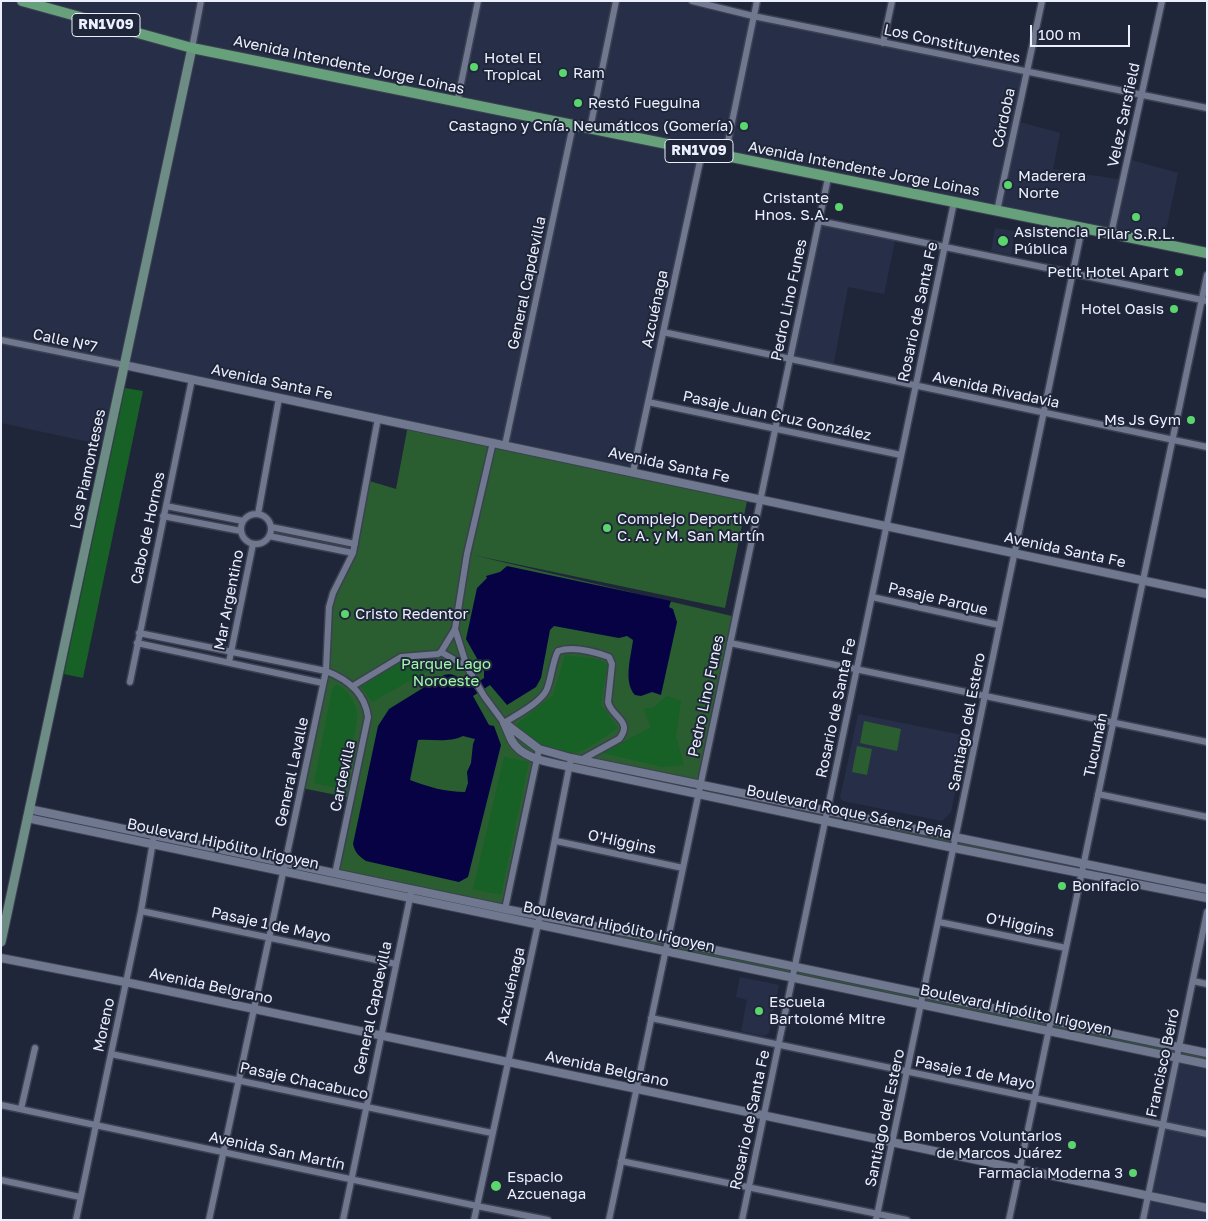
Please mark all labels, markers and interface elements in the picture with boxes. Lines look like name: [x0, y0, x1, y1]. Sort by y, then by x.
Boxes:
road number: RN1V09: [72, 14, 140, 36]
scale bar: [1033, 15, 1133, 47]
street label: Los Constituyentes: [882, 21, 1022, 67]
text: 100 m: [1038, 25, 1081, 43]
street label: Avenida Intendente Jorge Loinas: [232, 32, 466, 98]
place label: Hotel El Tropical: [484, 49, 542, 84]
marker: Hotel El Tropical: [468, 61, 480, 73]
street label: Velez Sarsfield: [1104, 61, 1144, 169]
place label: Ram: [573, 64, 605, 82]
marker: Ram: [557, 67, 569, 79]
street label: Córdoba: [989, 86, 1019, 150]
place label: Restó Fueguina: [588, 94, 700, 112]
marker: Restó Fueguina: [572, 97, 584, 109]
place label: Castagno y Cnía. Neumáticos (Gomería): [448, 117, 734, 135]
marker: Castagno y Cnía. Neumáticos (Gomería): [738, 120, 750, 132]
street label: Avenida Intendente Jorge Loinas: [747, 138, 981, 200]
road number: RN1V09: [665, 140, 733, 162]
place label: Maderera Norte: [1018, 167, 1086, 202]
marker: Maderera Norte: [1002, 179, 1014, 191]
place label: Cristante Hnos. S.A.: [754, 189, 829, 224]
marker: Cristante Hnos. S.A.: [833, 201, 845, 213]
marker: Pilar S.R.L.: [1130, 211, 1142, 223]
street label: General Capdevilla: [504, 215, 550, 351]
place label: Asistencia Pública: [1014, 223, 1088, 258]
place label: Pilar S.R.L.: [1097, 225, 1175, 243]
marker: Asistencia Pública: [996, 234, 1010, 248]
street label: Pedro Lino Funes: [767, 237, 811, 363]
street label: Rosario de Santa Fe: [894, 240, 942, 384]
place label: Petit Hotel Apart: [1047, 263, 1169, 281]
marker: Petit Hotel Apart: [1173, 266, 1185, 278]
street label: Azcuénaga: [638, 268, 672, 350]
place label: Hotel Oasis: [1081, 300, 1164, 318]
marker: Hotel Oasis: [1168, 303, 1180, 315]
street label: Calle Nº7: [31, 325, 99, 357]
street label: Avenida Santa Fe: [210, 360, 334, 404]
street label: Avenida Rivadavia: [931, 368, 1061, 412]
street label: Pasaje Juan Cruz González: [681, 387, 873, 445]
street label: Los Piamonteses: [67, 407, 109, 531]
place label: Ms Js Gym: [1104, 411, 1181, 429]
marker: Ms Js Gym: [1185, 414, 1197, 426]
street label: Avenida Santa Fe: [607, 443, 731, 487]
street label: Cabo de Hornos: [127, 470, 169, 586]
place label: Complejo Deportivo C. A. y M. San Martín: [617, 510, 765, 545]
marker: Complejo Deportivo C. A. y M. San Martín: [601, 522, 613, 534]
street label: Avenida Santa Fe: [1003, 528, 1127, 572]
street label: Mar Argentino: [210, 548, 248, 652]
street label: Pasaje Parque: [886, 579, 990, 619]
place label: Cristo Redentor: [355, 605, 468, 623]
marker: Cristo Redentor: [339, 608, 351, 620]
street label: Pedro Lino Funes: [684, 633, 728, 759]
street label: Rosario de Santa Fe: [812, 636, 860, 780]
street label: Santiago del Estero: [945, 651, 989, 793]
park label: Parque Lago Noroeste: [401, 655, 491, 690]
street label: Tucumán: [1080, 711, 1112, 779]
street label: General Lavalle: [272, 716, 312, 828]
street label: Cardevilla: [327, 739, 359, 813]
street label: Boulevard Roque Sáenz Peña: [745, 781, 953, 843]
street label: Boulevard Hipólito Irigoyen: [125, 815, 321, 873]
street label: O'Higgins: [586, 826, 658, 858]
place label: Bonifacio: [1072, 877, 1139, 895]
marker: Bonifacio: [1056, 880, 1068, 892]
street label: Boulevard Hipólito Irigoyen: [521, 898, 717, 956]
street label: Pasaje 1 de Mayo: [210, 904, 332, 946]
street label: O'Higgins: [984, 909, 1056, 941]
street label: General Capdevilla: [350, 940, 396, 1076]
street label: Azcuénaga: [493, 945, 529, 1027]
street label: Avenida Belgrano: [148, 964, 274, 1008]
street label: Boulevard Hipólito Irigoyen: [918, 981, 1114, 1039]
place label: Escuela Bartolomé Mitre: [769, 993, 885, 1028]
street label: Moreno: [90, 996, 118, 1054]
marker: Escuela Bartolomé Mitre: [753, 1005, 765, 1017]
street label: Francisco Beiró: [1143, 1007, 1183, 1119]
street label: Avenida Belgrano: [544, 1047, 670, 1091]
street label: Santiago del Estero: [862, 1047, 908, 1189]
street label: Rosario de Santa Fe: [726, 1048, 774, 1192]
street label: Pasaje 1 de Mayo: [913, 1053, 1037, 1093]
street label: Pasaje Chacabuco: [238, 1059, 370, 1103]
place label: Bomberos Voluntarios de Marcos Juárez: [903, 1127, 1062, 1162]
street label: Avenida San Martín: [207, 1128, 347, 1174]
marker: Bomberos Voluntarios de Marcos Juárez: [1066, 1139, 1078, 1151]
place label: Farmacia Moderna 3: [978, 1164, 1123, 1182]
marker: Farmacia Moderna 3: [1127, 1167, 1139, 1179]
place label: Espacio Azcuenaga: [507, 1168, 586, 1203]
marker: Espacio Azcuenaga: [489, 1179, 503, 1193]

